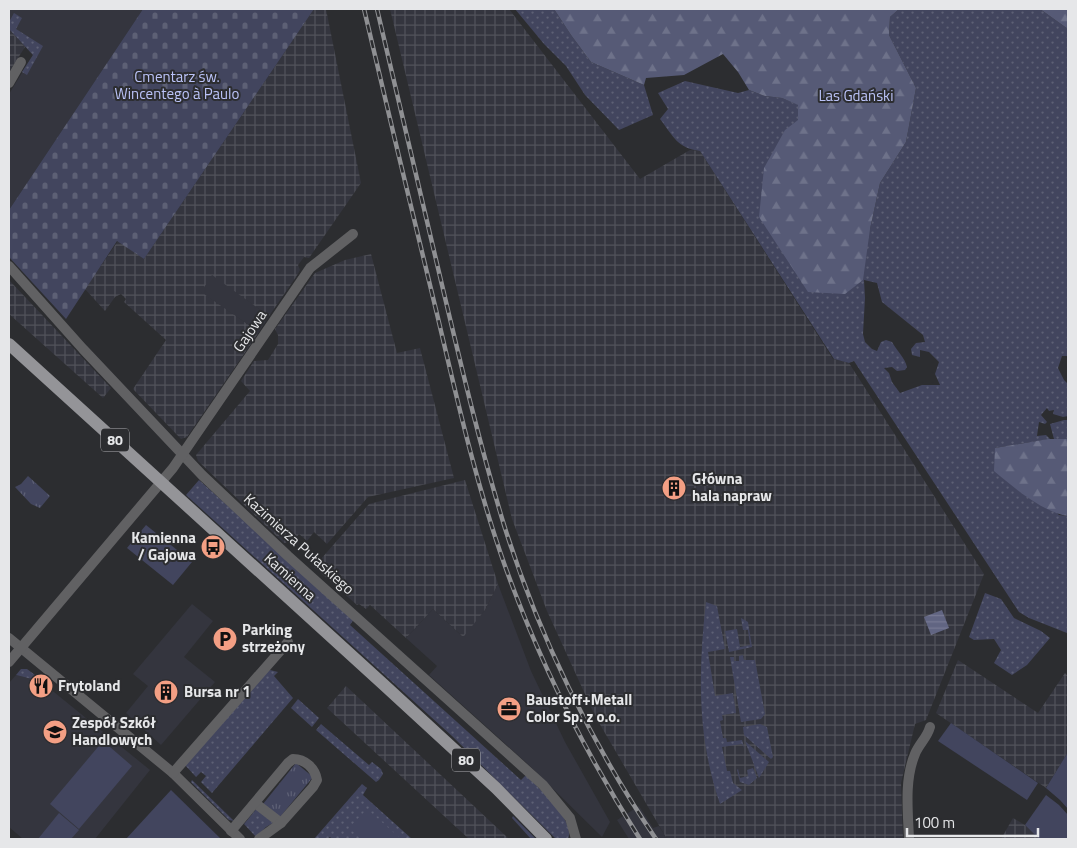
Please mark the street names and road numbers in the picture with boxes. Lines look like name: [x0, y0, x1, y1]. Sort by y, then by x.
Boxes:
street label: Gajowa: [227, 305, 272, 357]
road number: 80: [101, 428, 129, 452]
street label: Kazimierza Pułaskiego: [239, 488, 360, 600]
street label: Kamienna: [259, 547, 322, 607]
road number: 80: [452, 748, 480, 772]

